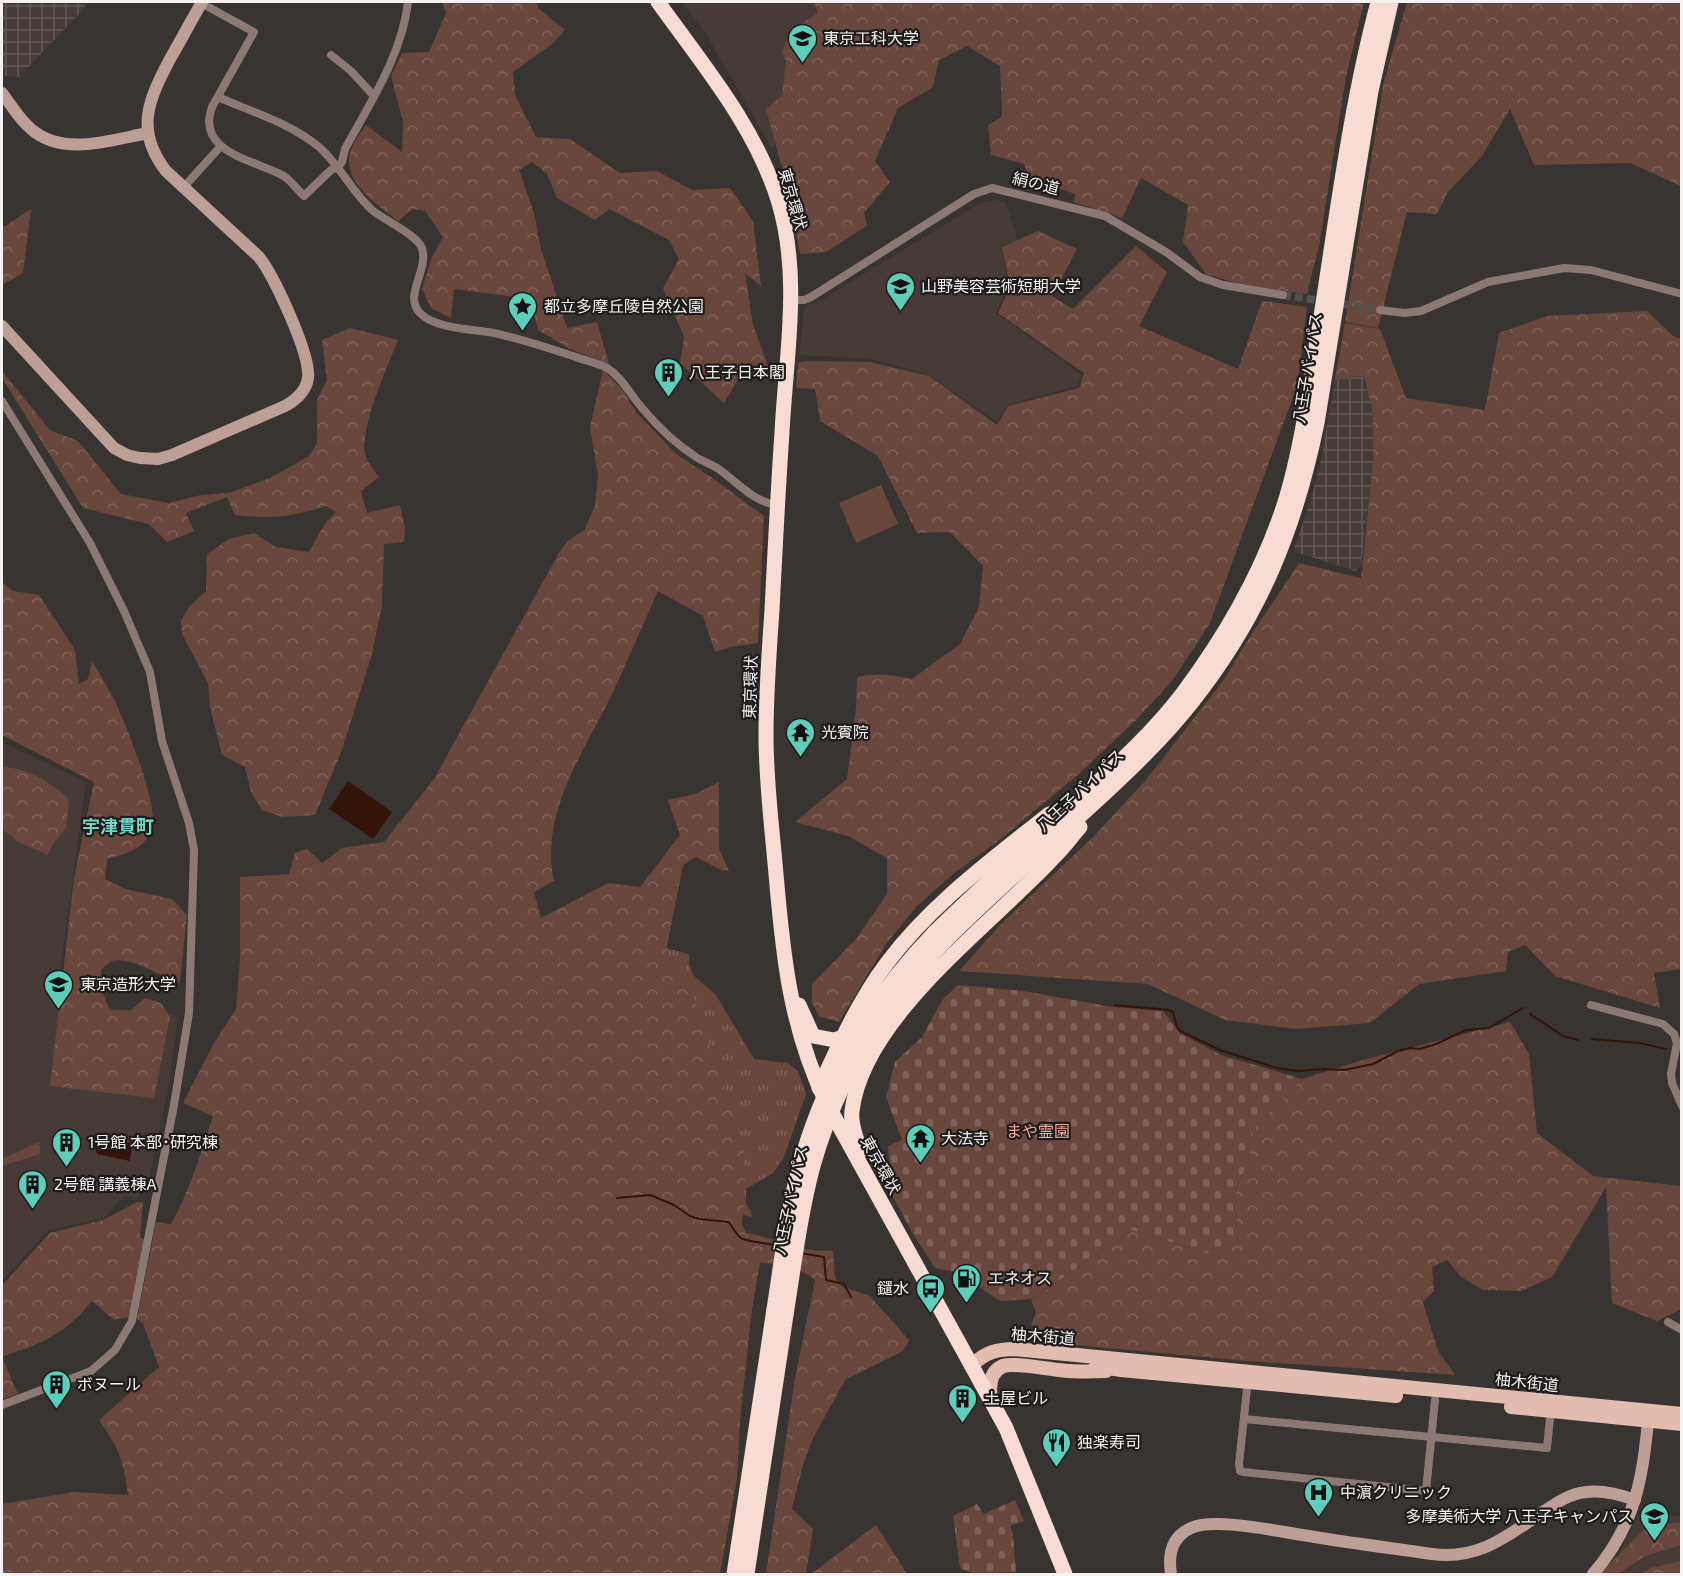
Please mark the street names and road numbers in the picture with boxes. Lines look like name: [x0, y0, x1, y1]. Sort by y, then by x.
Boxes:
street label: 東京環状: [776, 165, 811, 232]
street label: 絹の道: [1011, 167, 1062, 198]
street label: 八王子バイパス: [1288, 311, 1325, 425]
street label: 東京環状: [739, 655, 760, 719]
street label: 八王子バイパス: [1032, 745, 1127, 835]
street label: 東京環状: [858, 1132, 905, 1197]
street label: 八王子バイパス: [769, 1143, 810, 1256]
street label: 柚木街道: [1010, 1323, 1076, 1348]
street label: 柚木街道: [1494, 1369, 1560, 1394]

